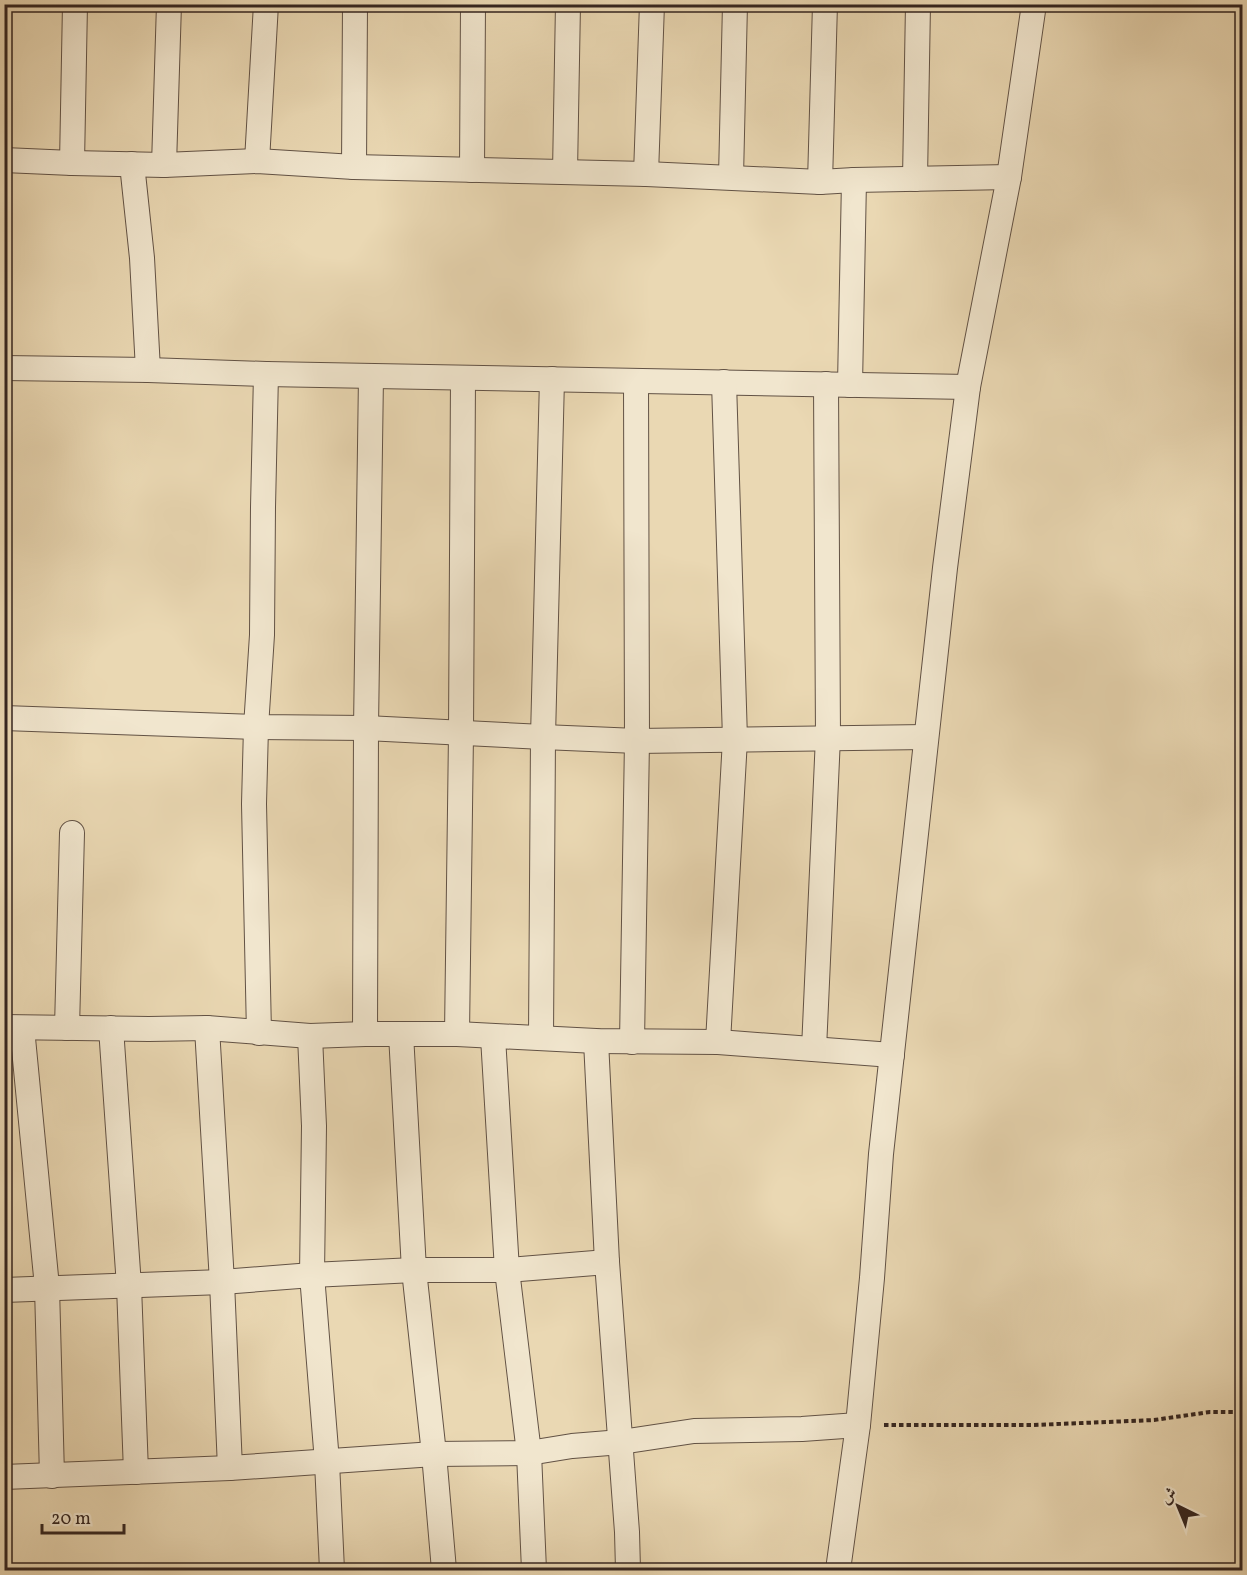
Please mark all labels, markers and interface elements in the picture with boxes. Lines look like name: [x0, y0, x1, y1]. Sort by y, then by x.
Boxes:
north arrow: [1148, 1476, 1208, 1536]
text: ش: [1156, 1483, 1182, 1510]
scale bar: [42, 1497, 124, 1535]
text: 20 m: [51, 1507, 91, 1532]

